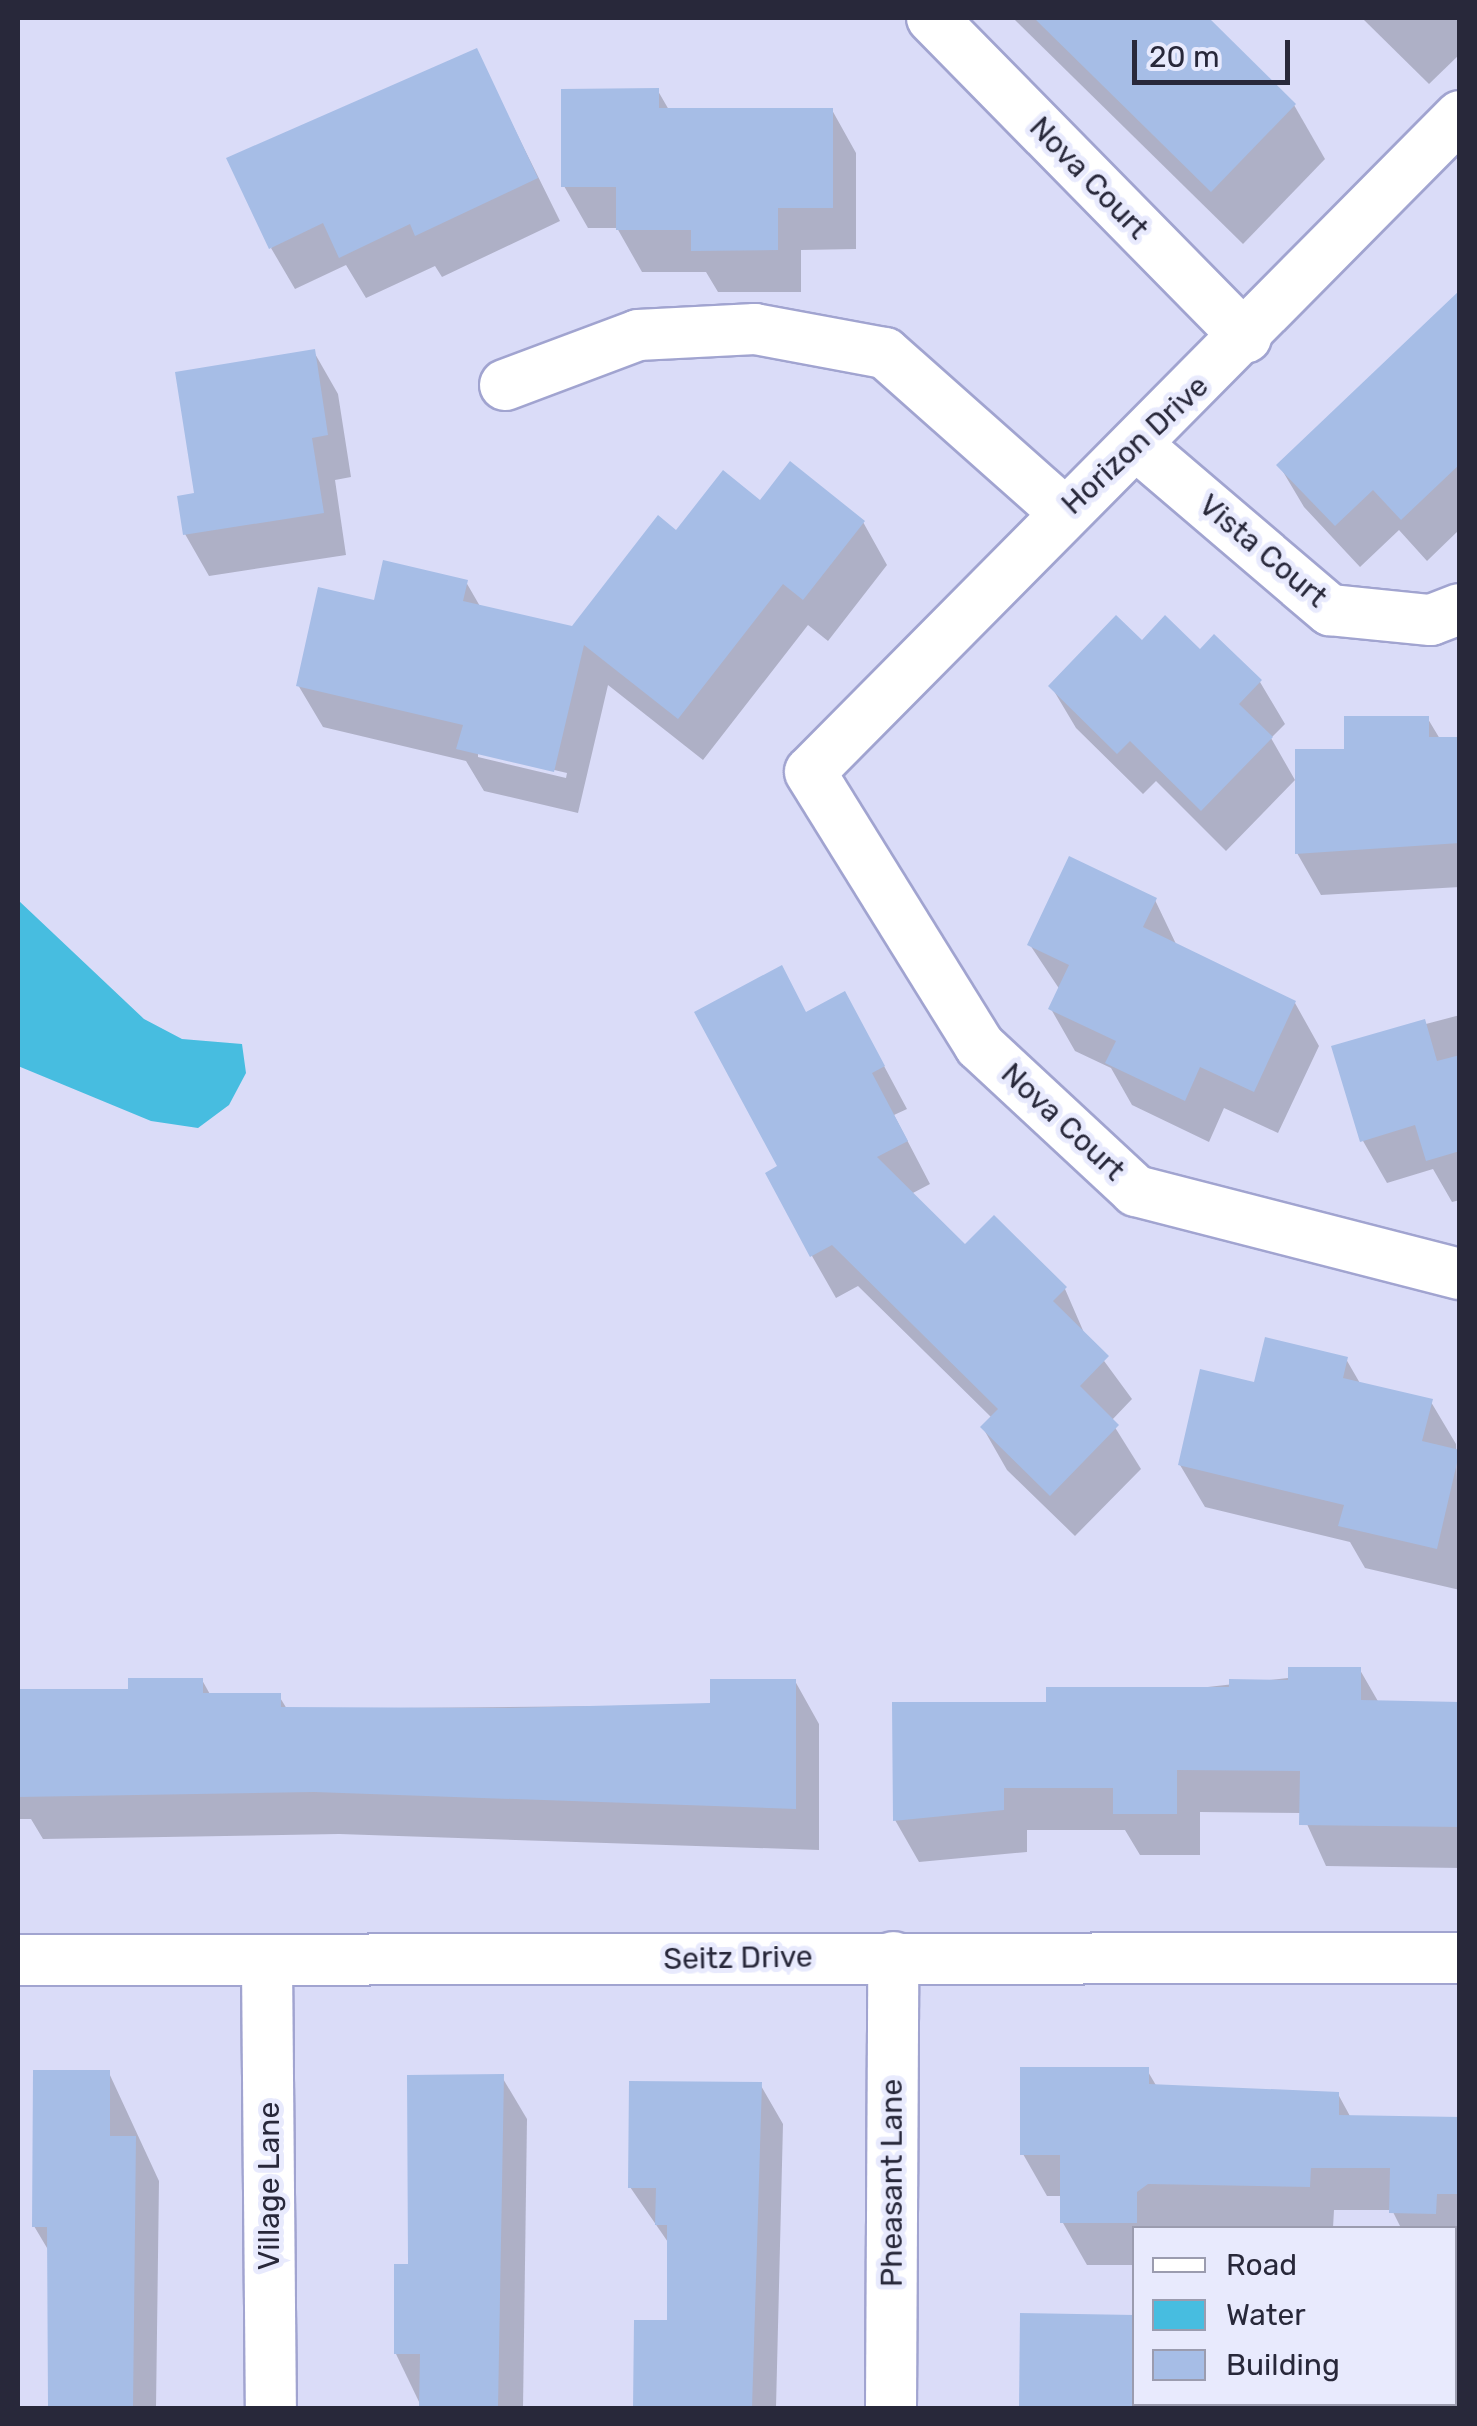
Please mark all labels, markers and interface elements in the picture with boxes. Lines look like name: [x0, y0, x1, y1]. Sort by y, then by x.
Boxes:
scale bar: [1137, 20, 1294, 82]
text: 20 m: [1149, 39, 1220, 75]
street label: Nova Court: [1022, 109, 1156, 247]
street label: Horizon Drive: [1054, 368, 1216, 522]
street label: Vista Court: [1192, 487, 1334, 615]
street label: Nova Court: [994, 1056, 1132, 1188]
street label: Seitz Drive: [663, 1939, 813, 1977]
street label: Pheasant Lane: [874, 2079, 910, 2287]
street label: Village Lane: [251, 2102, 287, 2270]
legend: [1132, 2226, 1457, 2406]
text: Road: [1226, 2247, 1297, 2283]
text: Water: [1226, 2297, 1306, 2333]
text: Building: [1226, 2347, 1340, 2383]

